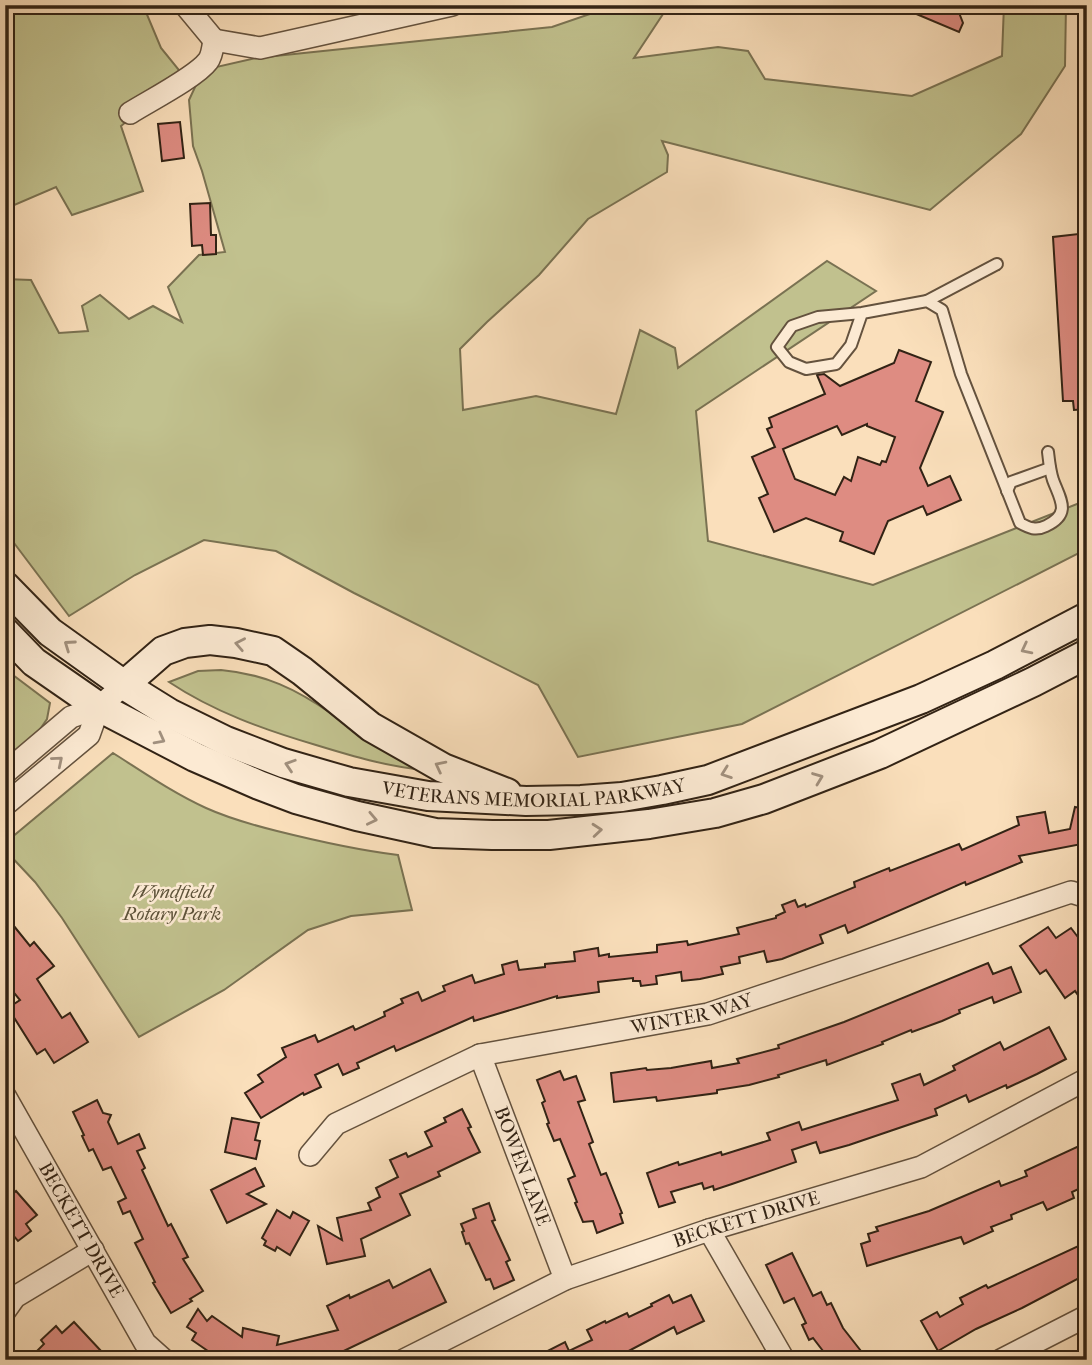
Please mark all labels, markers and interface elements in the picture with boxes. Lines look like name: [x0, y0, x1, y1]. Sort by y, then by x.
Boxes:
one-way arrow: [234, 638, 246, 653]
one-way arrow: [1021, 640, 1033, 654]
one-way arrow: [64, 641, 77, 653]
one-way arrow: [153, 730, 165, 744]
one-way arrow: [49, 757, 62, 769]
one-way arrow: [284, 758, 296, 773]
one-way arrow: [435, 760, 447, 774]
one-way arrow: [720, 765, 732, 779]
one-way arrow: [811, 773, 823, 787]
street label: VETERANS MEMORIAL PARKWAY: [379, 774, 689, 812]
one-way arrow: [366, 811, 378, 826]
one-way arrow: [592, 823, 603, 838]
park label: Wyndfield Rotary Park: [121, 881, 221, 925]
street label: WINTER WAY: [628, 988, 757, 1039]
street label: BOWEN LANE: [490, 1104, 555, 1229]
street label: BECKETT DRIVE: [34, 1159, 128, 1302]
street label: BECKETT DRIVE: [670, 1187, 822, 1252]

